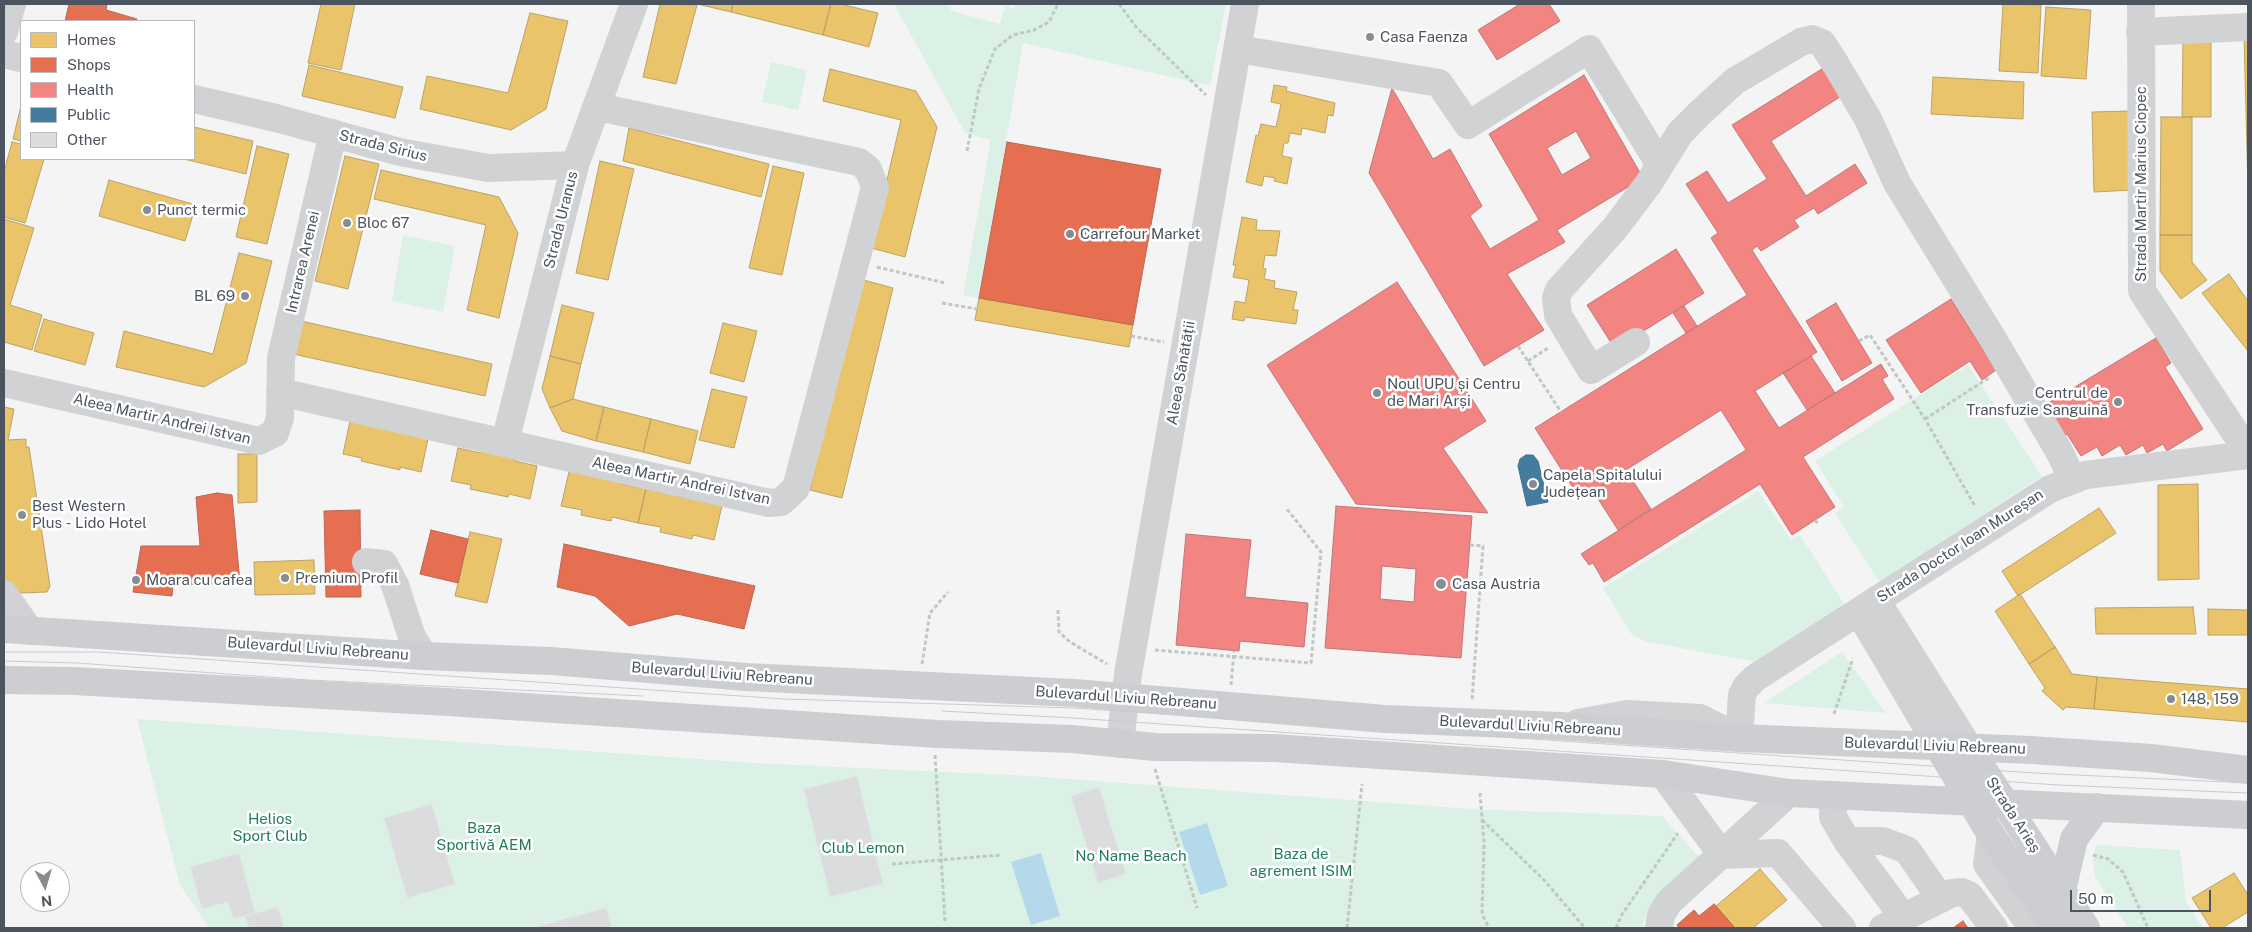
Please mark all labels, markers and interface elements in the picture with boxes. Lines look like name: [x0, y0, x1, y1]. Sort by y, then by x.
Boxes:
legend: [20, 20, 195, 160]
place label: Casa Faenza: [1380, 28, 1468, 46]
text: Homes: [67, 31, 116, 48]
marker: Casa Faenza: [1364, 31, 1376, 43]
text: Shops: [67, 56, 111, 73]
text: Health: [67, 81, 114, 98]
street label: Strada Martir Marius Ciopec: [2132, 86, 2150, 282]
text: Public: [67, 106, 111, 123]
street label: Strada Sirius: [337, 126, 429, 166]
text: Other: [67, 131, 107, 148]
street label: Strada Uranus: [540, 169, 582, 271]
place label: Punct termic: [157, 201, 246, 219]
marker: Punct termic: [141, 204, 153, 216]
street label: Intrarea Arenei: [283, 209, 323, 315]
place label: Bloc 67: [357, 214, 410, 232]
marker: Bloc 67: [341, 217, 353, 229]
place label: Carrefour Market: [1080, 225, 1200, 243]
marker: Carrefour Market: [1064, 228, 1076, 240]
place label: BL 69: [194, 287, 235, 305]
marker: BL 69: [239, 290, 251, 302]
street label: Aleea Sănătății: [1163, 319, 1199, 427]
place label: Noul UPU și Centru de Mari Arși: [1387, 375, 1520, 410]
place label: Centrul de Transfuzie Sanguină: [1966, 384, 2108, 419]
marker: Noul UPU și Centru de Mari Arși: [1371, 387, 1383, 399]
street label: Aleea Martir Andrei Istvan: [71, 390, 253, 448]
marker: Centrul de Transfuzie Sanguină: [2112, 396, 2124, 408]
street label: Aleea Martir Andrei Istvan: [590, 453, 772, 509]
place label: Capela Spitalului Județean: [1543, 466, 1662, 501]
marker: Capela Spitalului Județean: [1527, 478, 1539, 490]
street label: Strada Doctor Ioan Mureșan: [1873, 485, 2047, 607]
place label: Best Western Plus - Lido Hotel: [32, 497, 147, 532]
marker: Best Western Plus - Lido Hotel: [16, 509, 28, 521]
place label: Premium Profil: [295, 569, 399, 587]
place label: Moara cu cafea: [146, 571, 253, 589]
marker: Premium Profil: [279, 572, 291, 584]
marker: Moara cu cafea: [130, 574, 142, 586]
place label: Casa Austria: [1452, 575, 1540, 593]
marker: Casa Austria: [1434, 577, 1448, 591]
street label: Bulevardul Liviu Rebreanu: [227, 634, 409, 664]
street label: Bulevardul Liviu Rebreanu: [631, 659, 813, 689]
street label: Bulevardul Liviu Rebreanu: [1035, 683, 1217, 713]
place label: 148, 159: [2181, 690, 2239, 708]
marker: 148, 159: [2165, 693, 2177, 705]
street label: Bulevardul Liviu Rebreanu: [1439, 712, 1621, 740]
street label: Bulevardul Liviu Rebreanu: [1844, 734, 2026, 758]
street label: Strada Arieș: [1982, 774, 2044, 856]
park label: Helios Sport Club: [233, 810, 307, 845]
park label: Baza Sportivă AEM: [436, 819, 532, 854]
park label: Club Lemon: [821, 839, 905, 857]
park label: Baza de agrement ISIM: [1250, 845, 1352, 880]
park label: No Name Beach: [1075, 847, 1187, 865]
north arrow: [20, 862, 70, 912]
scale bar: [2072, 880, 2213, 912]
text: 50 m: [2078, 890, 2113, 907]
text: N: [40, 892, 53, 909]

